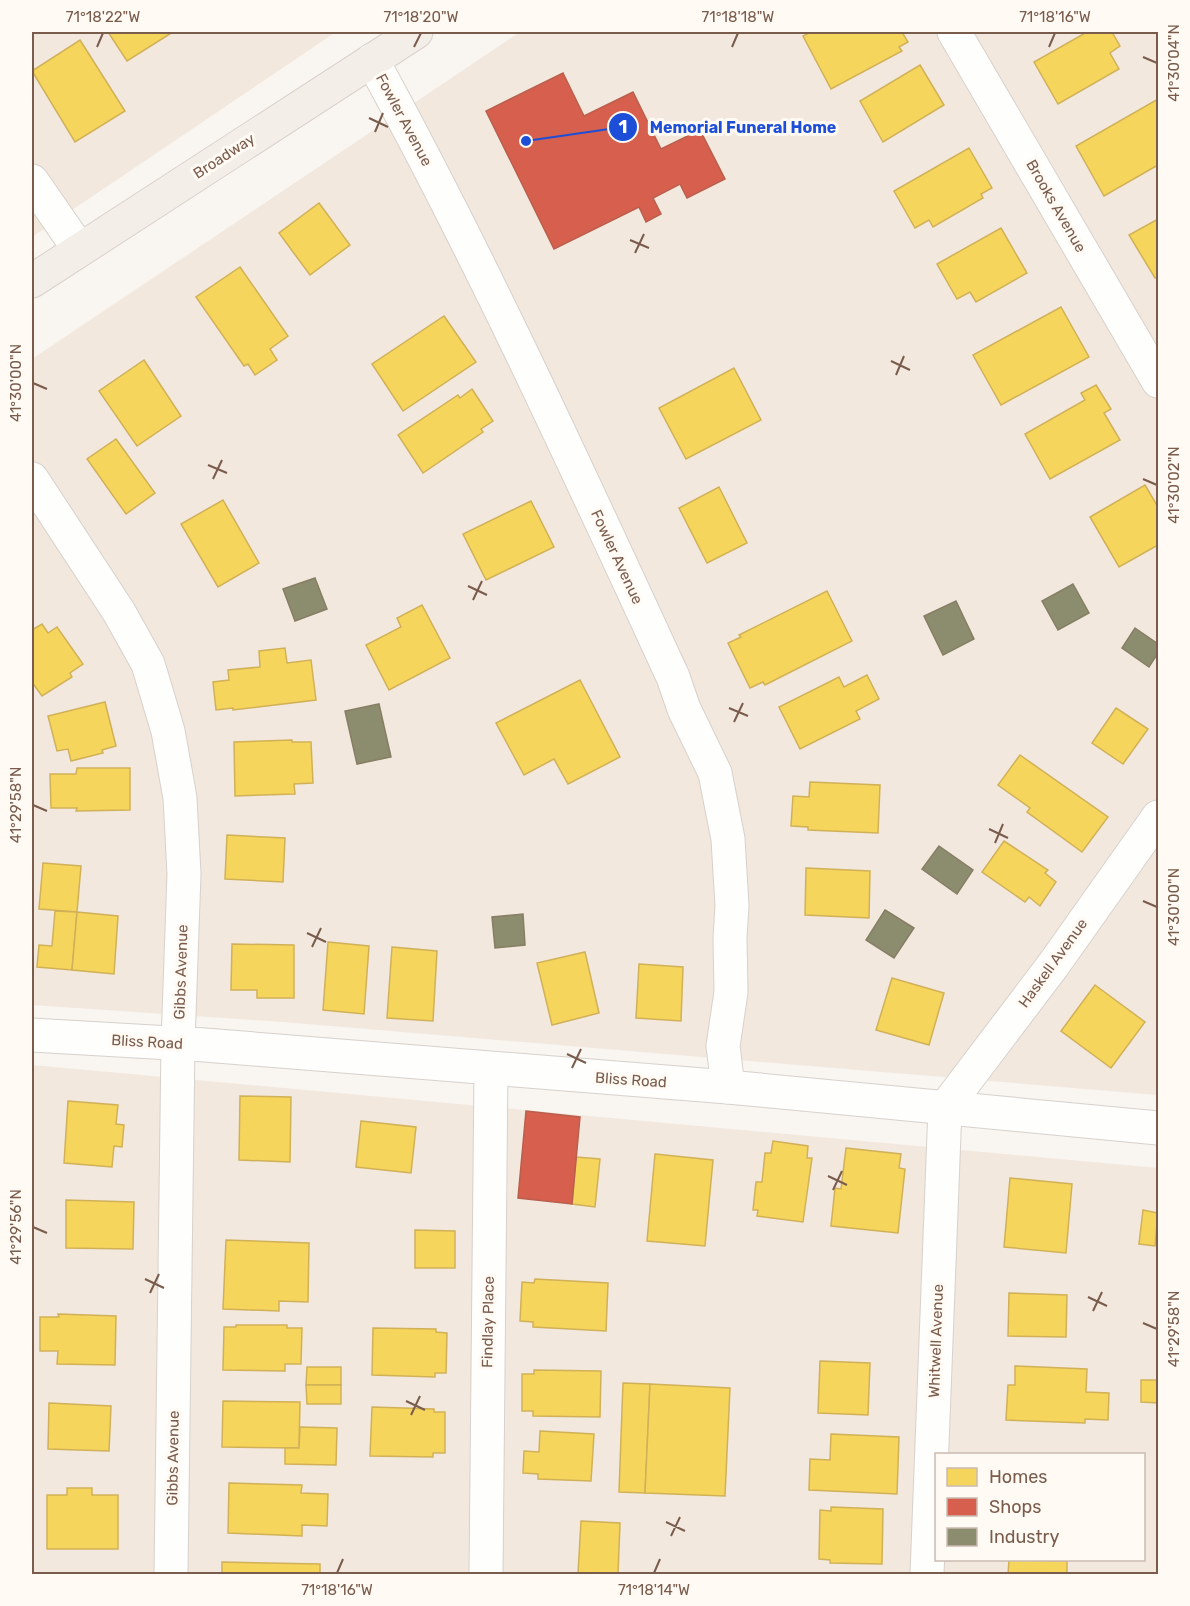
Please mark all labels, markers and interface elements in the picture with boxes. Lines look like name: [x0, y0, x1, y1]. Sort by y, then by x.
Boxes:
text: 71°18'22"W: [66, 8, 140, 26]
text: 71°18'20"W: [383, 8, 459, 26]
text: 71°18'18"W: [702, 8, 774, 26]
text: 71°18'16"W: [1019, 8, 1091, 26]
text: 41°30'04"N: [1165, 24, 1183, 102]
street label: Fowler Avenue: [372, 71, 436, 169]
callout: Memorial Funeral Home: [608, 110, 849, 144]
text: 1: [619, 116, 627, 138]
text: Memorial Funeral Home: [650, 118, 836, 137]
street label: Broadway: [190, 130, 258, 182]
street label: Brooks Avenue: [1022, 157, 1090, 255]
text: 41°30'00"N: [7, 344, 25, 422]
text: 41°30'02"N: [1165, 446, 1183, 524]
street label: Fowler Avenue: [587, 507, 647, 607]
text: 41°29'58"N: [7, 767, 25, 843]
text: 41°30'00"N: [1165, 868, 1183, 946]
street label: Haskell Avenue: [1015, 915, 1091, 1011]
street label: Gibbs Avenue: [170, 924, 192, 1020]
street label: Bliss Road: [111, 1031, 183, 1053]
street label: Bliss Road: [595, 1069, 667, 1091]
text: 41°29'56"N: [7, 1189, 25, 1265]
street label: Findlay Place: [478, 1276, 498, 1368]
street label: Whitwell Avenue: [925, 1284, 947, 1398]
text: 41°29'58"N: [1165, 1291, 1183, 1367]
street label: Gibbs Avenue: [163, 1410, 183, 1506]
legend: [935, 1453, 1145, 1561]
text: Homes: [989, 1466, 1047, 1488]
text: Shops: [989, 1496, 1041, 1518]
text: Industry: [989, 1526, 1059, 1548]
text: 71°18'16"W: [301, 1581, 373, 1599]
text: 71°18'14"W: [618, 1581, 690, 1599]

